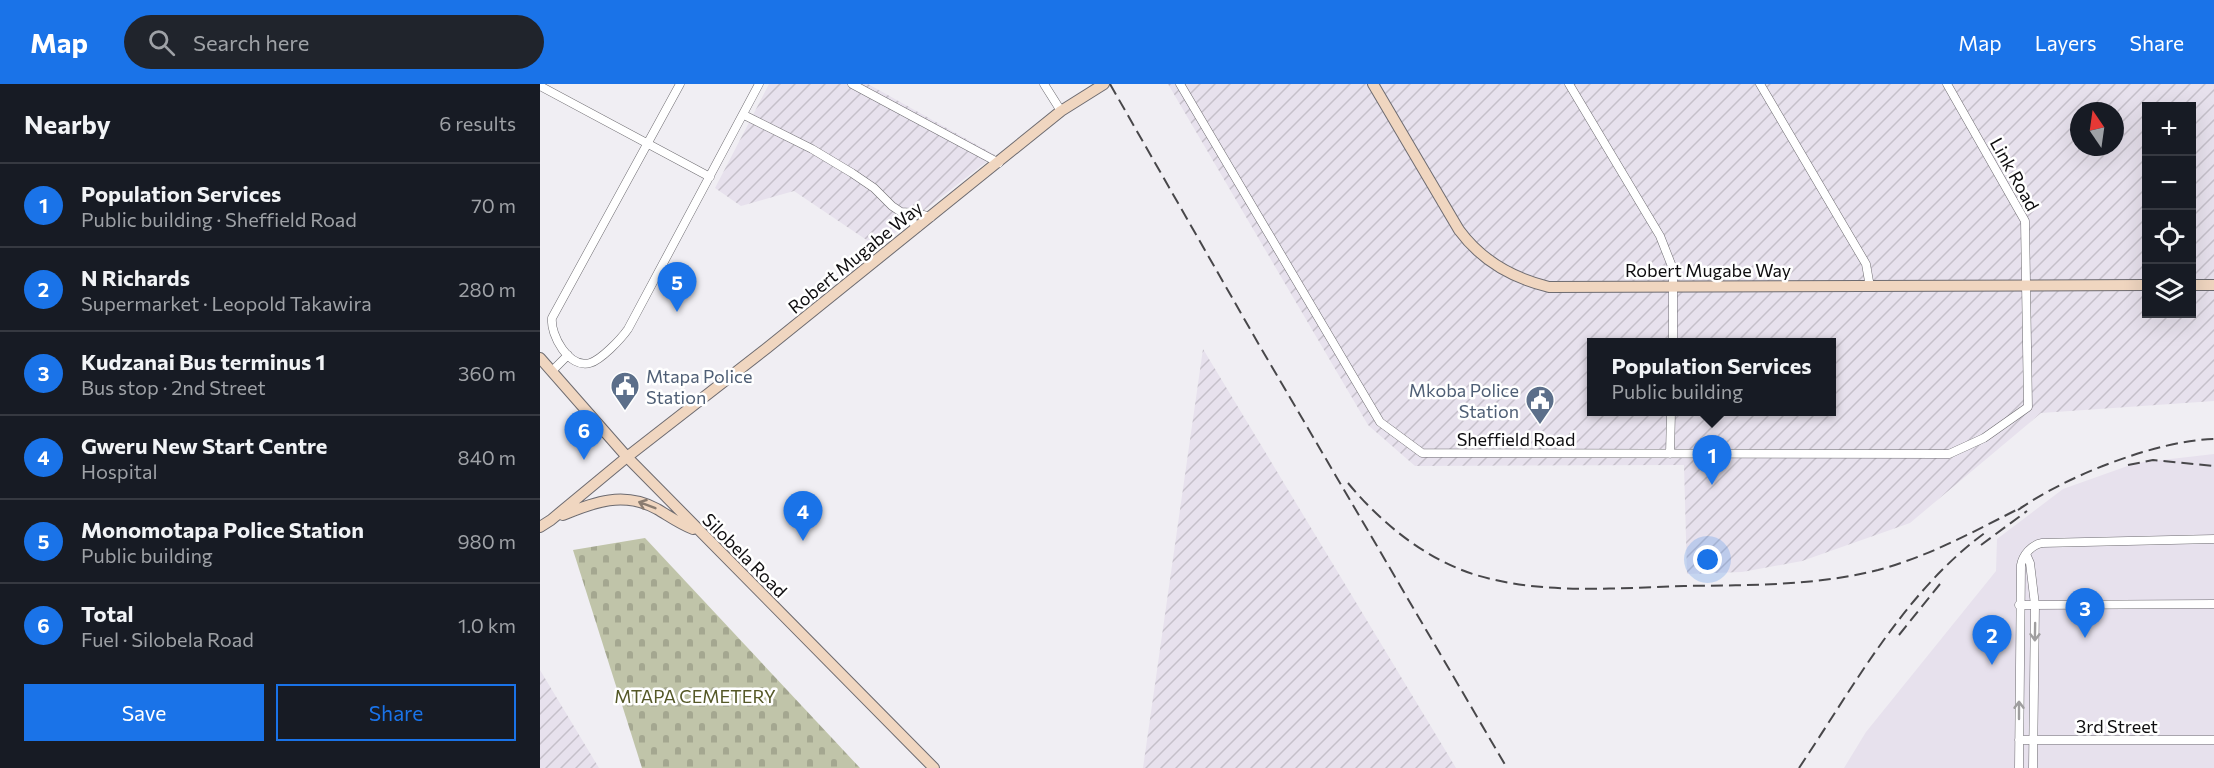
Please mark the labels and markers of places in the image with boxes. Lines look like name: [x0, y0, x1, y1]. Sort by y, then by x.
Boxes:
pin: 5: [658, 262, 696, 312]
place label: Mtapa Police Station: [646, 365, 752, 408]
public building icon: Mtapa Police Station: [609, 370, 641, 412]
place label: Mkoba Police Station: [1409, 379, 1519, 422]
public building icon: Mkoba Police Station: [1524, 384, 1556, 426]
pin: 6: [564, 410, 603, 460]
pin: 1: [1692, 436, 1732, 485]
pin: 4: [784, 492, 822, 541]
pin: 3: [2066, 588, 2104, 638]
pin: 2: [1972, 616, 2012, 665]

